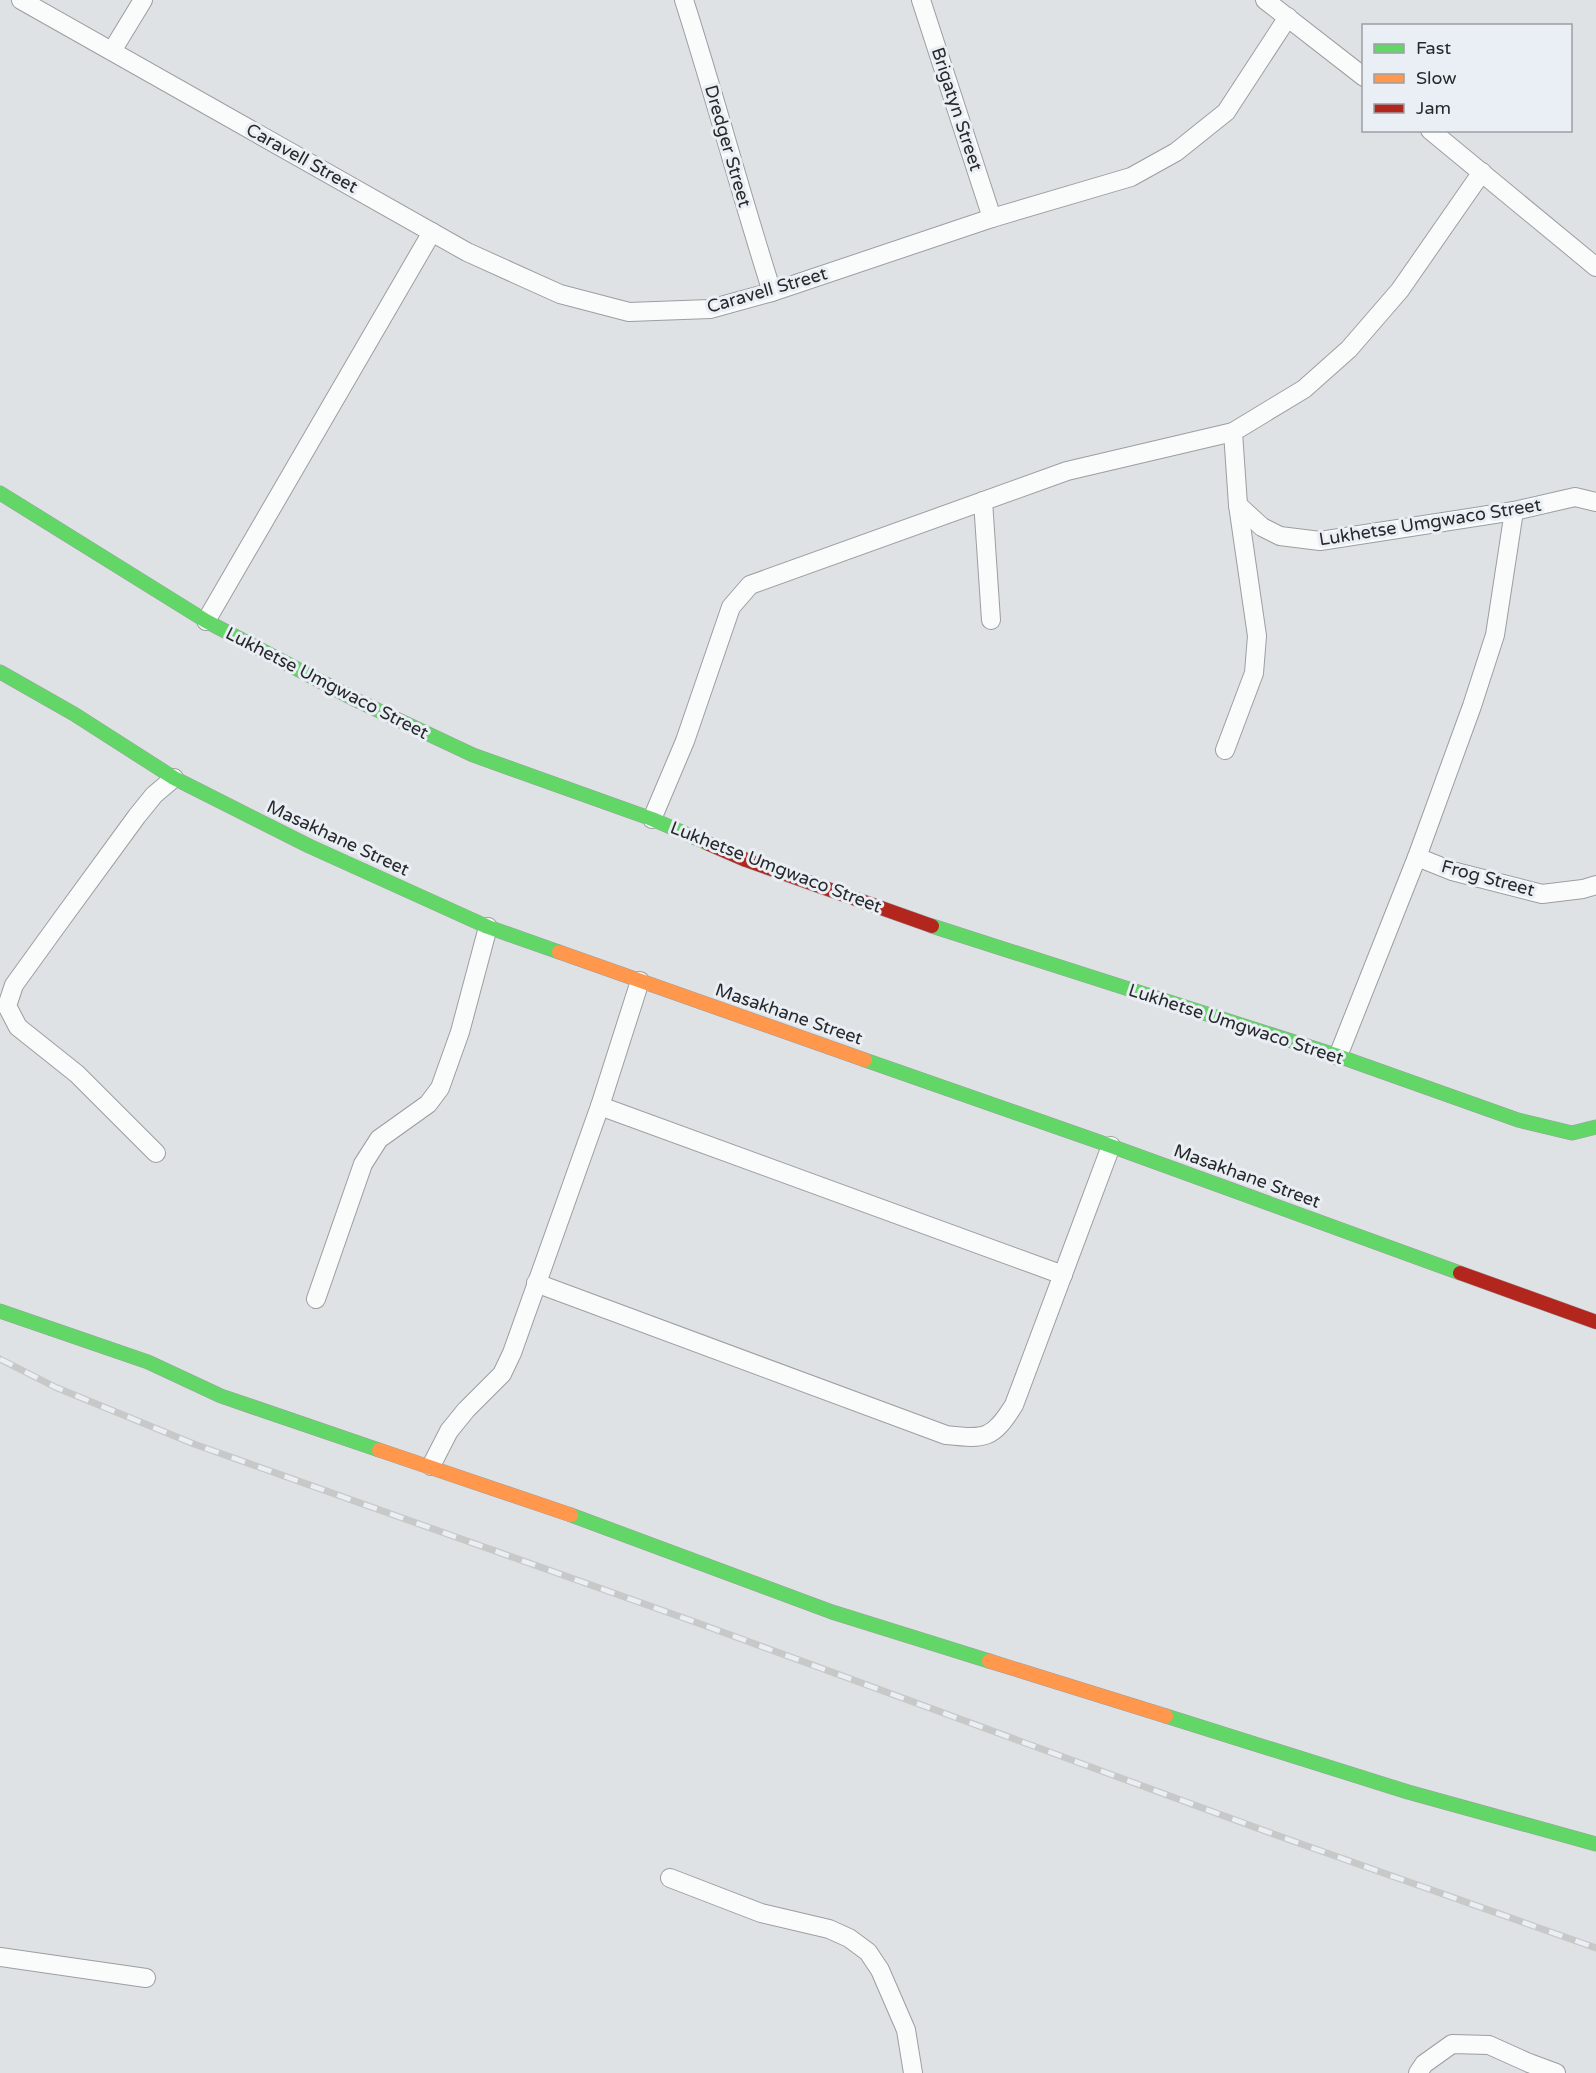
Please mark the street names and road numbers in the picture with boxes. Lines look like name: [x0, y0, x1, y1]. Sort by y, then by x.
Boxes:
street label: Brigatyn Street: [927, 44, 987, 174]
street label: Dredger Street: [700, 82, 756, 210]
street label: Caravell Street: [242, 118, 362, 198]
street label: Caravell Street: [704, 262, 830, 318]
street label: Lukhetse Umgwaco Street: [1317, 494, 1543, 550]
street label: Lukhetse Umgwaco Street: [222, 622, 432, 744]
street label: Masakhane Street: [263, 795, 413, 881]
street label: Lukhetse Umgwaco Street: [667, 816, 885, 918]
street label: Frog Street: [1439, 855, 1537, 901]
street label: Masakhane Street: [712, 978, 866, 1050]
street label: Lukhetse Umgwaco Street: [1126, 979, 1346, 1069]
street label: Masakhane Street: [1171, 1139, 1323, 1213]

